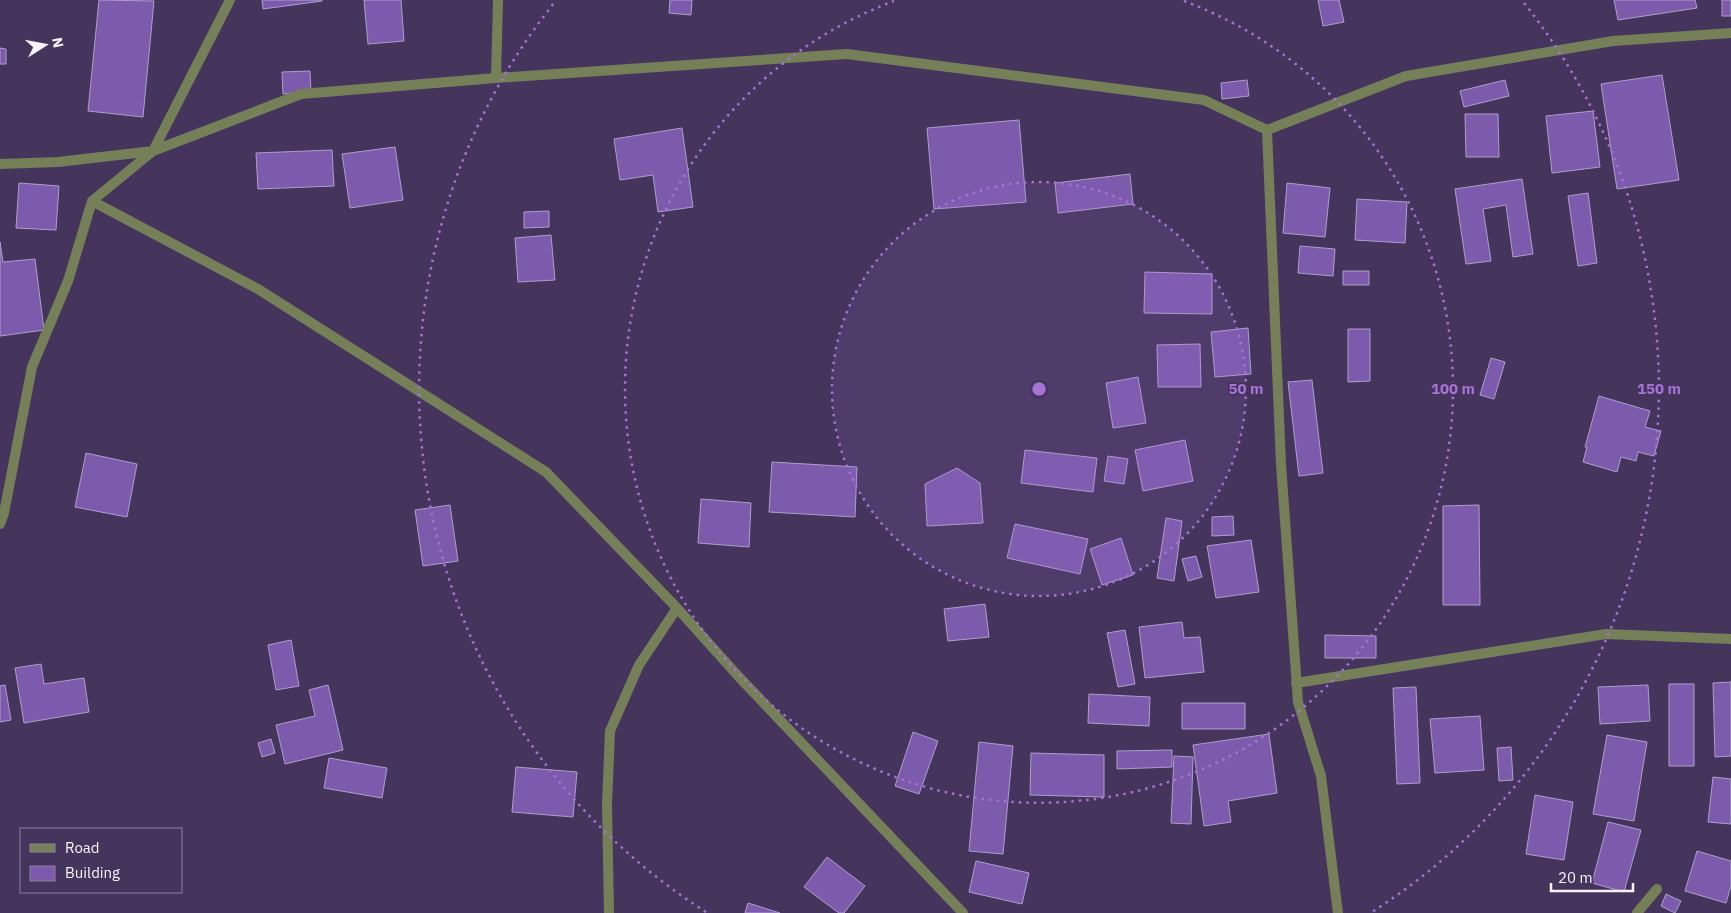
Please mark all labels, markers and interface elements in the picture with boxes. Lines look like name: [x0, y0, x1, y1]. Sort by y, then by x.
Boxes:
north arrow: [20, 20, 70, 70]
text: N: [48, 36, 68, 49]
text: 50 m: [1229, 379, 1263, 398]
text: 100 m: [1431, 379, 1475, 398]
text: 150 m: [1637, 379, 1681, 398]
centre of rings: [1030, 380, 1048, 398]
legend: [20, 828, 182, 893]
text: Road: [65, 838, 100, 857]
scale bar: [1551, 860, 1634, 892]
text: Building: [65, 863, 120, 882]
text: 20 m: [1558, 868, 1593, 887]

